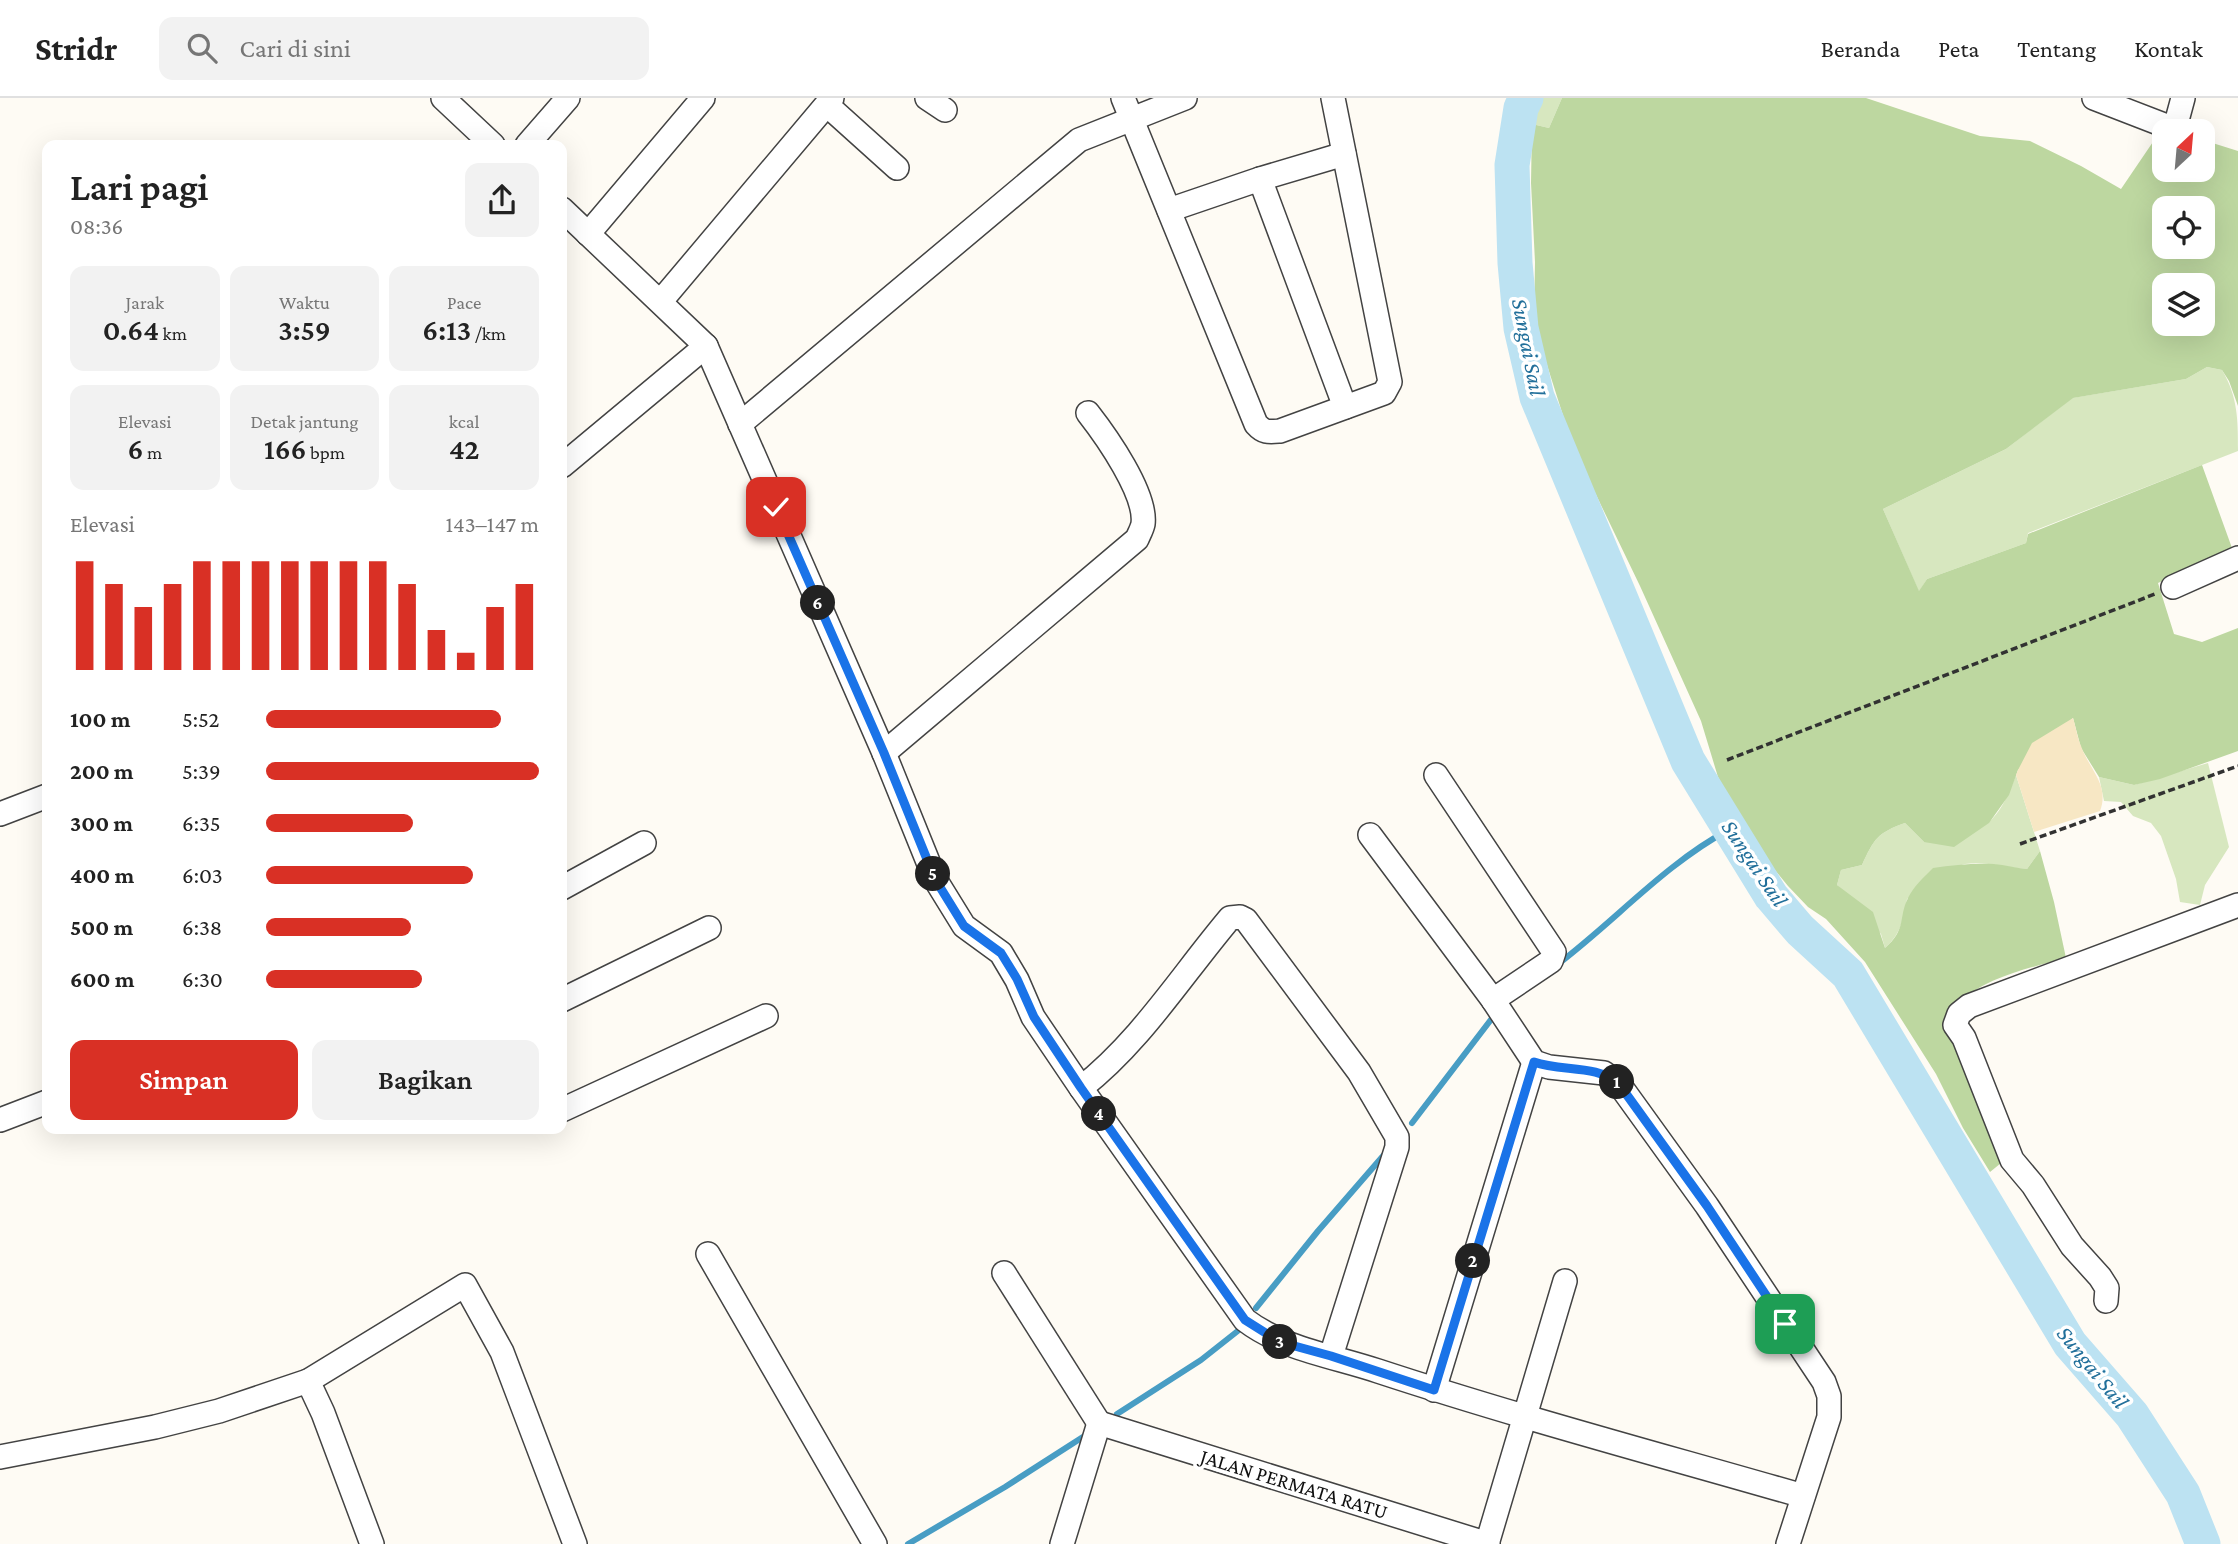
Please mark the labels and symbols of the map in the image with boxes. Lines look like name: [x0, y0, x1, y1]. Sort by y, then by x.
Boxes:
north arrow: [2152, 119, 2216, 182]
water label: Sungai Sail: [1507, 296, 1551, 398]
pin: [746, 477, 806, 537]
pin: 6: [800, 586, 836, 620]
water label: Sungai Sail: [1717, 815, 1794, 911]
pin: 5: [916, 856, 950, 892]
pin: 1: [1600, 1065, 1634, 1100]
pin: 4: [1082, 1096, 1116, 1132]
pin: 2: [1456, 1244, 1490, 1278]
pin: [1755, 1294, 1815, 1354]
water label: Sungai Sail: [2052, 1320, 2134, 1414]
pin: 3: [1262, 1324, 1298, 1360]
street label: JALAN PERMATA RATU: [1196, 1444, 1391, 1524]

